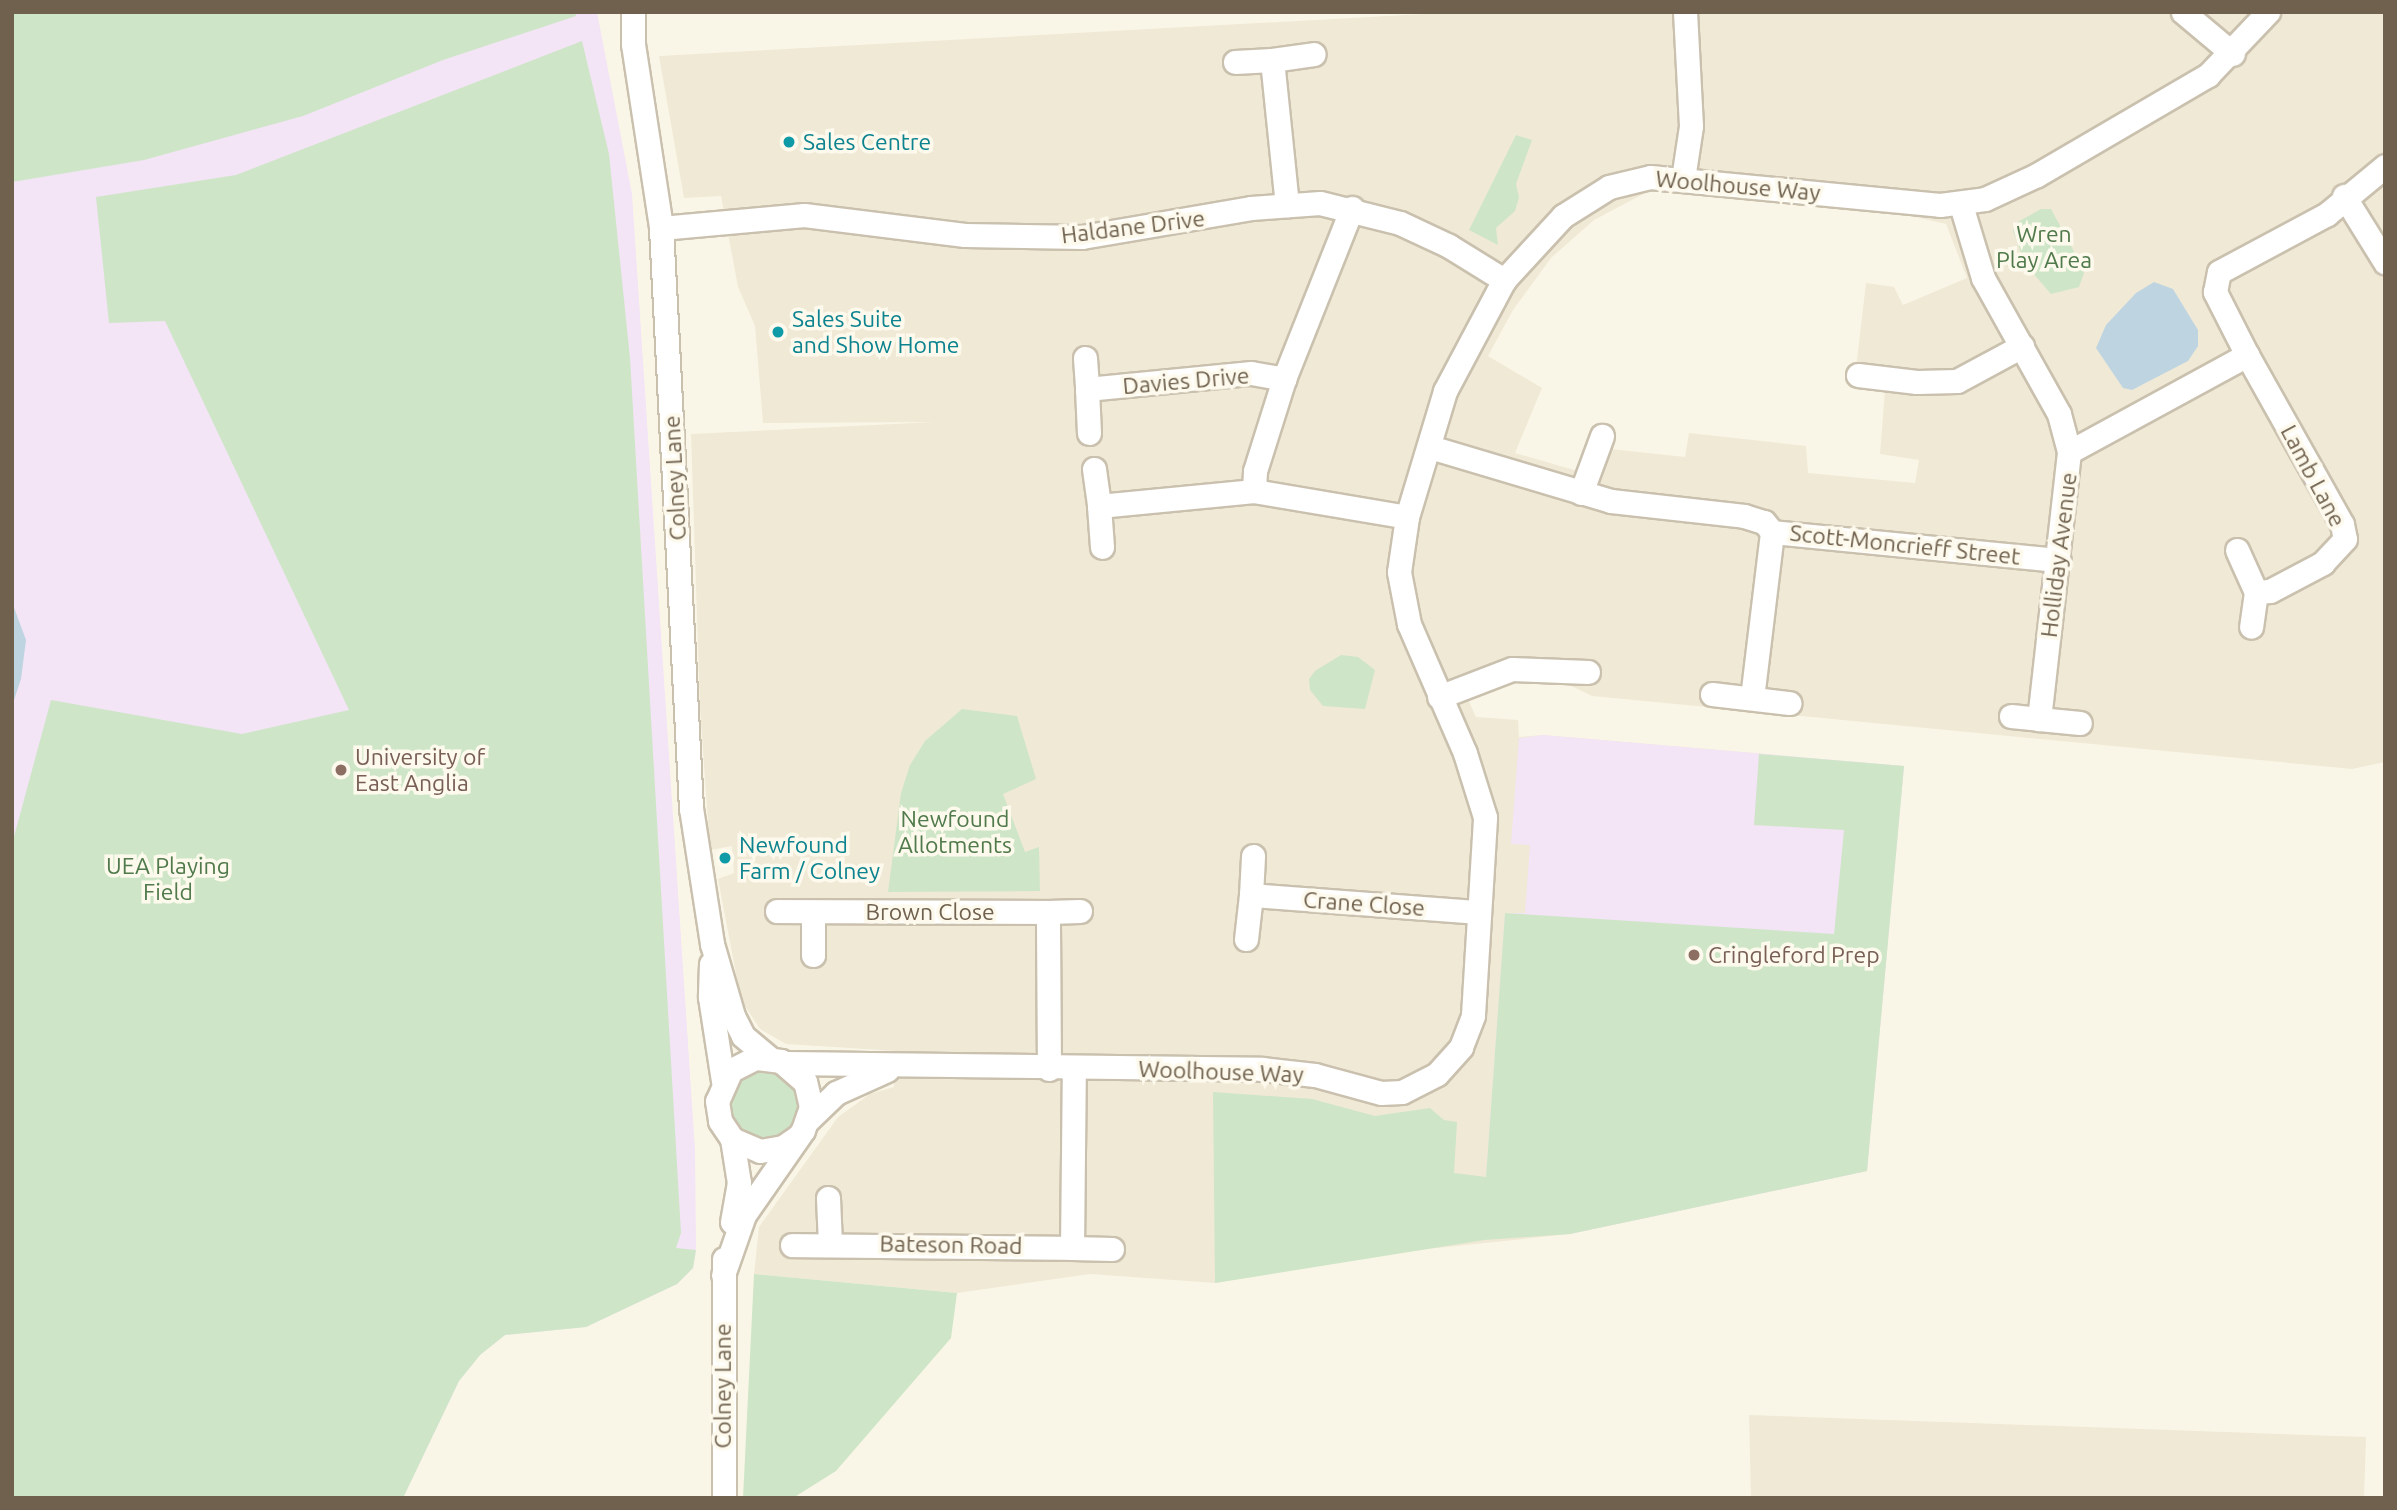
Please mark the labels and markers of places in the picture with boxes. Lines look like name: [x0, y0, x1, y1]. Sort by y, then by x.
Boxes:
place label: Sales Centre: [803, 128, 931, 156]
marker: Sales Centre: [781, 134, 797, 150]
place label: Sales Suite and Show Home: [792, 305, 959, 359]
marker: Sales Suite and Show Home: [770, 324, 786, 340]
place label: University of East Anglia: [355, 743, 485, 797]
marker: University of East Anglia: [333, 762, 349, 778]
place label: Newfound Farm / Colney: [739, 831, 880, 885]
marker: Newfound Farm / Colney: [717, 850, 733, 866]
place label: Cringleford Prep: [1708, 941, 1880, 969]
marker: Cringleford Prep: [1686, 947, 1702, 963]

